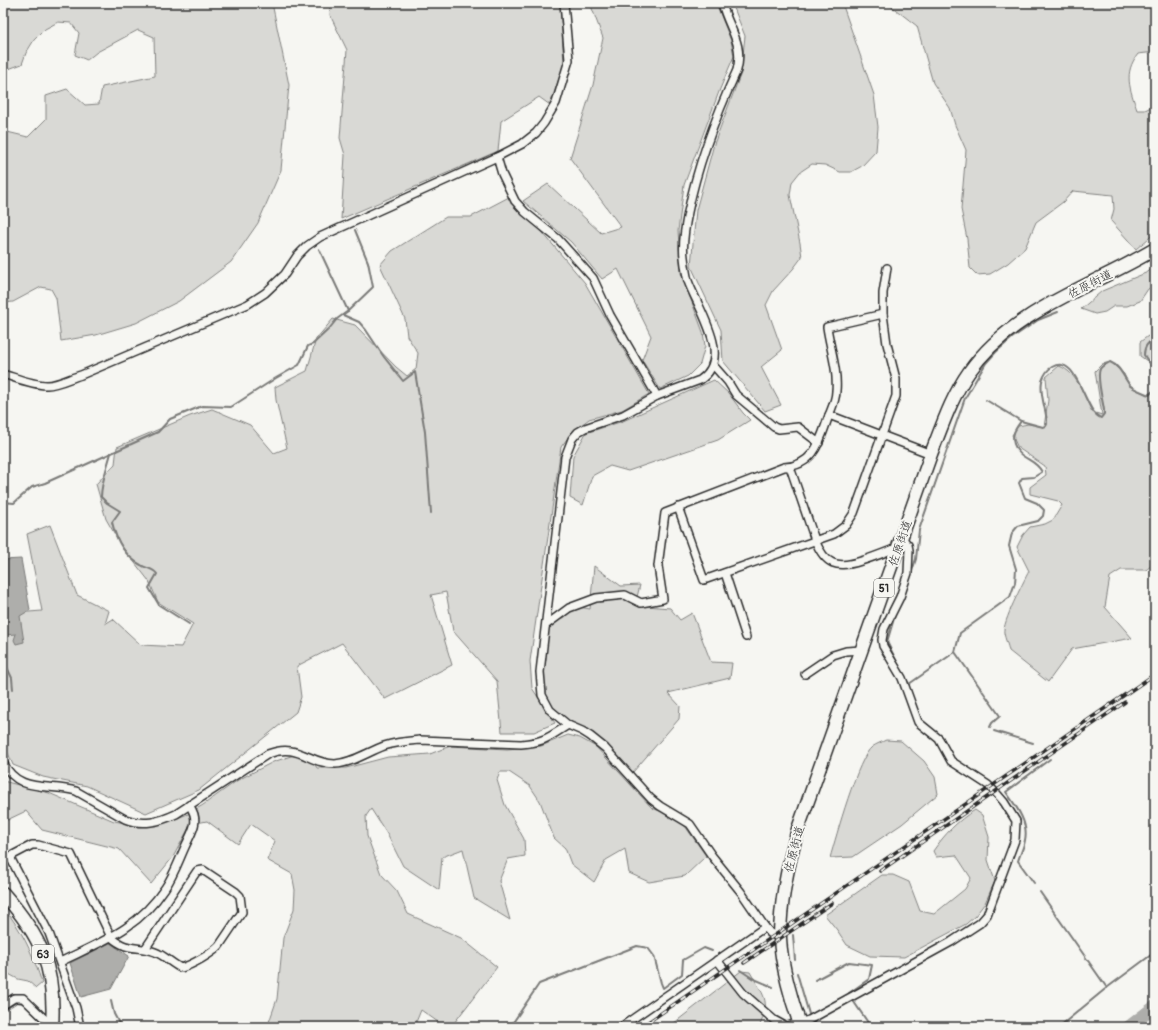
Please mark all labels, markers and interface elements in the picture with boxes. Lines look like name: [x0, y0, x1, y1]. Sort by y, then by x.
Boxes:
street label: 佐原街道: [1065, 267, 1115, 302]
street label: 佐原街道: [886, 518, 915, 568]
road number: 51: [874, 579, 894, 597]
street label: 佐原街道: [781, 824, 808, 874]
road number: 63: [32, 945, 54, 963]

